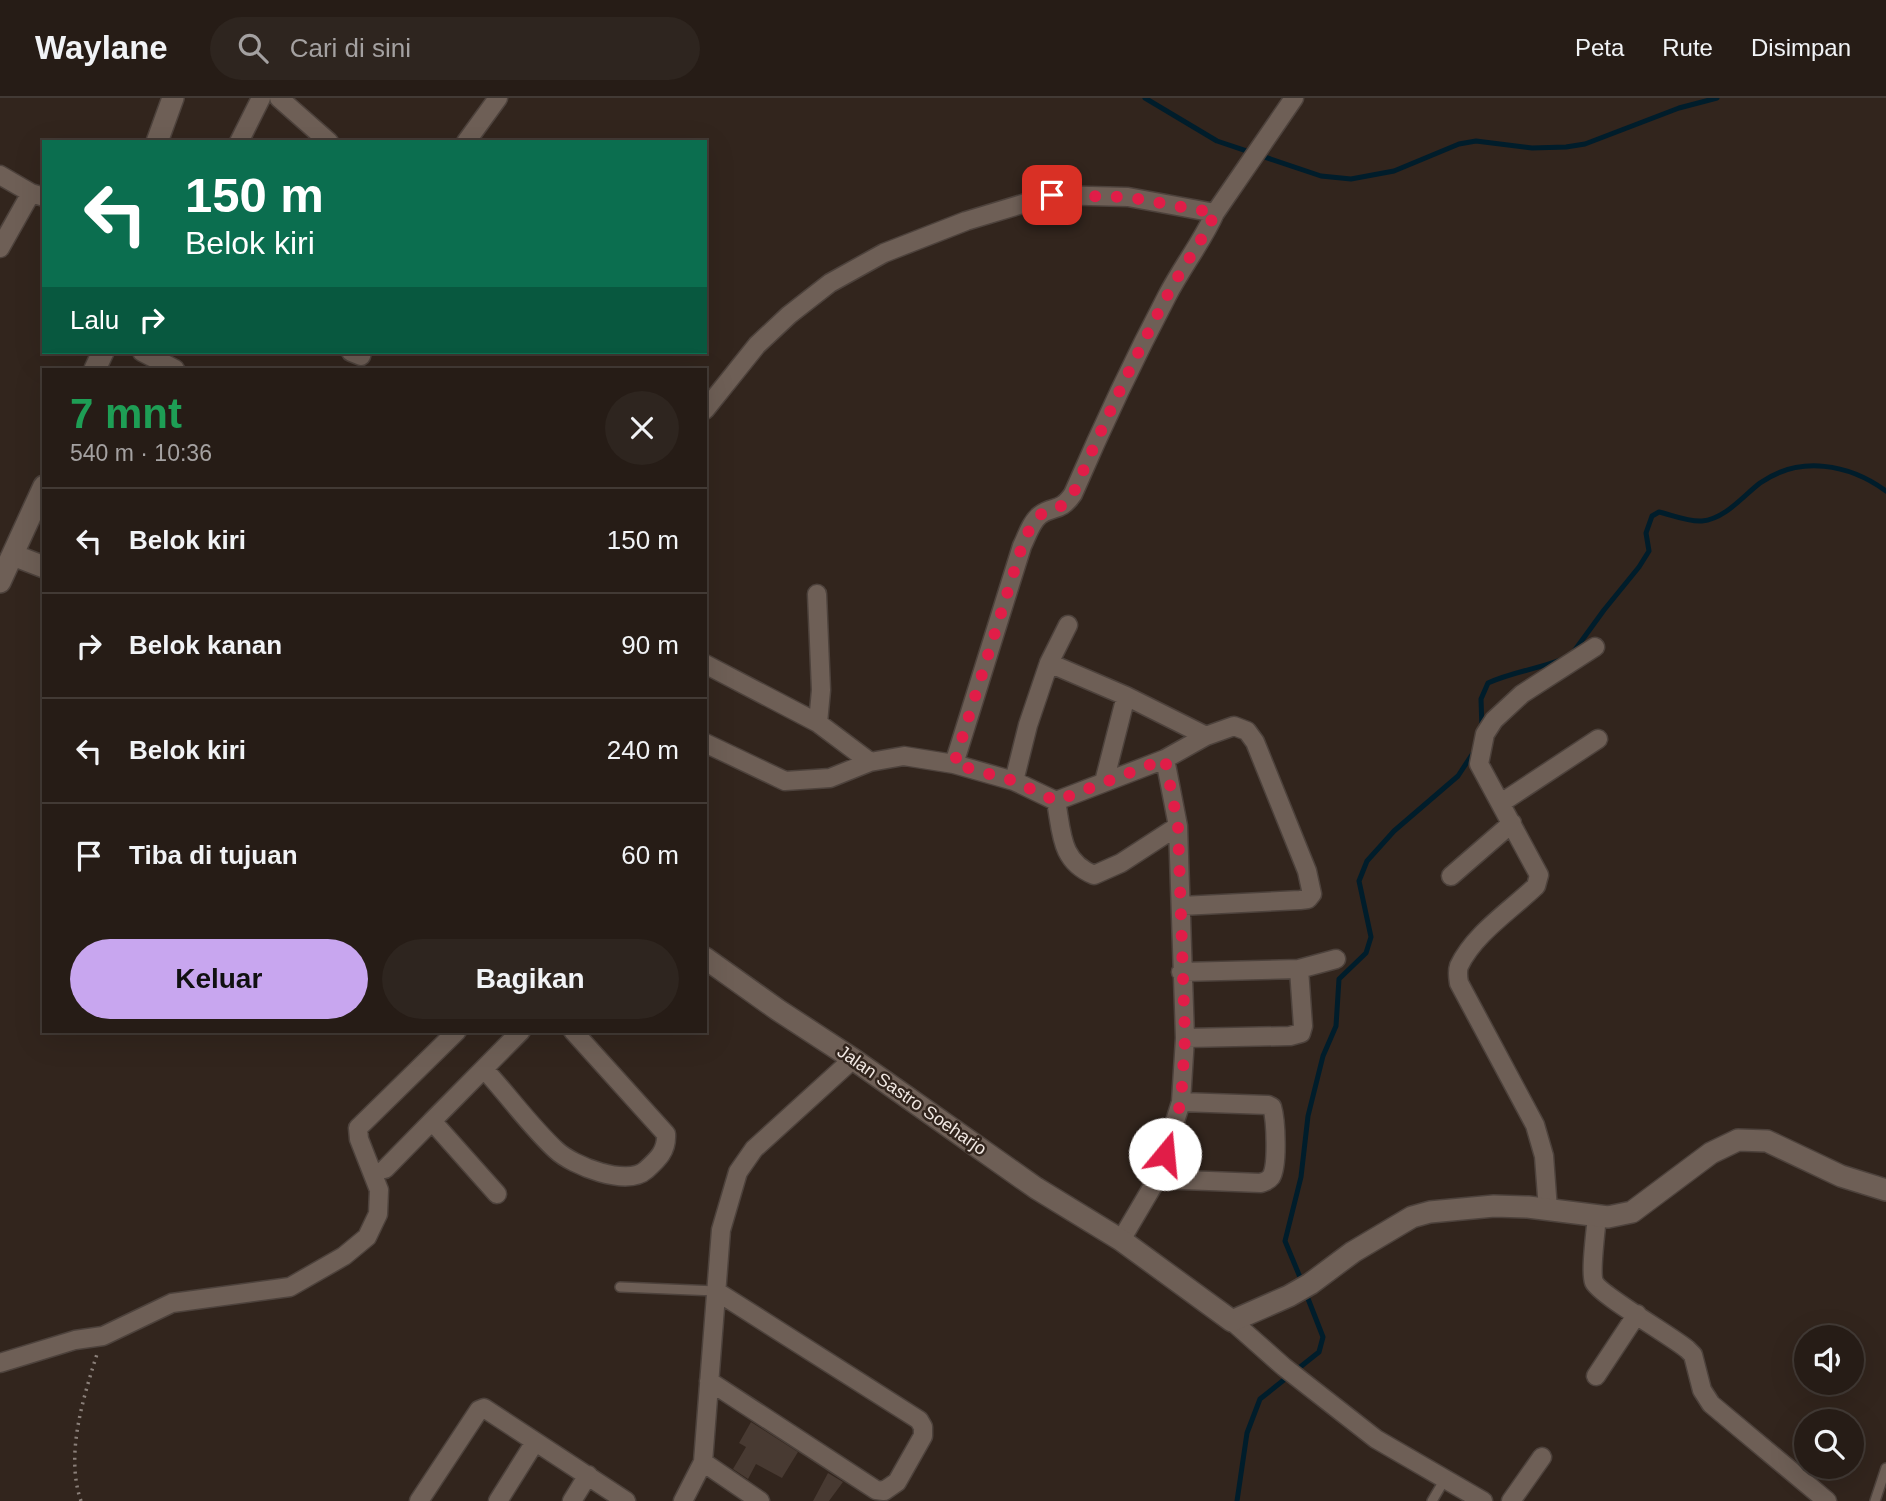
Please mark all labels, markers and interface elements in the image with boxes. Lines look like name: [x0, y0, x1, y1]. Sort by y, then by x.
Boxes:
search box: [210, 17, 700, 80]
text: Waylane: [35, 29, 168, 66]
icon: search: [234, 29, 272, 67]
text: Cari di sini: [290, 33, 411, 63]
text: Peta: [1575, 34, 1624, 61]
text: Rute: [1662, 34, 1713, 61]
text: Disimpan: [1751, 34, 1851, 61]
pin: [1022, 165, 1082, 225]
icon: left: [70, 168, 161, 259]
text: 150 m: [185, 168, 324, 222]
icon: arrive: [1033, 176, 1071, 214]
text: Belok kiri: [185, 225, 315, 261]
icon: right: [133, 301, 171, 339]
text: Lalu: [70, 305, 119, 335]
text: 7 mnt: [70, 390, 182, 437]
button: close: [605, 391, 679, 465]
text: 540 m · 10:36: [70, 440, 212, 466]
icon: left: [70, 522, 108, 560]
text: Belok kiri: [129, 525, 246, 555]
text: 150 m: [607, 525, 679, 555]
icon: right: [70, 627, 108, 665]
text: Belok kanan: [129, 630, 282, 660]
text: 90 m: [621, 630, 679, 660]
icon: left: [70, 732, 108, 770]
text: Belok kiri: [129, 735, 246, 765]
text: 240 m: [607, 735, 679, 765]
icon: arrive: [70, 837, 108, 875]
text: Tiba di tujuan: [129, 840, 298, 870]
text: 60 m: [621, 840, 679, 870]
button: Keluar: [70, 939, 368, 1019]
button: Bagikan: [382, 939, 679, 1019]
street label: Jalan Sastro Soeharjo: [834, 1041, 990, 1159]
position arrow: [1128, 1117, 1202, 1191]
map controls: [1794, 1325, 1864, 1479]
button: sound: [1794, 1325, 1864, 1395]
button: search: [1794, 1409, 1864, 1479]

